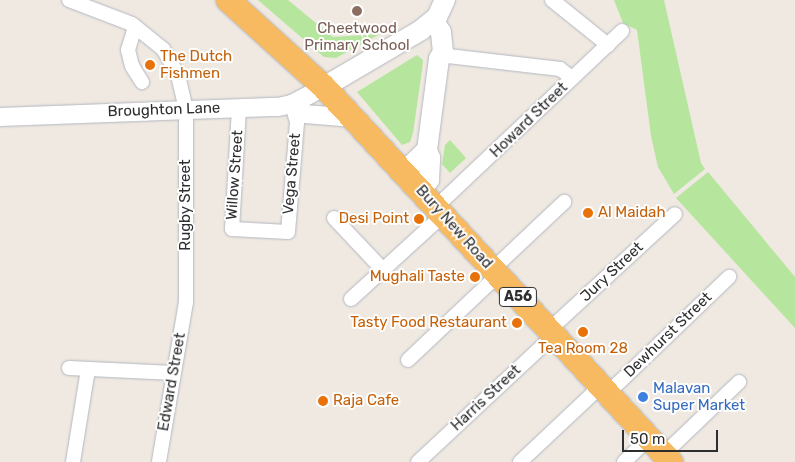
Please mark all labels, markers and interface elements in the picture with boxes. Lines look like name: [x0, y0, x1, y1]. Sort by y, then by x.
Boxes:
marker: Cheetwood Primary School: [351, 5, 363, 17]
place label: Cheetwood Primary School: [304, 19, 410, 54]
place label: The Dutch Fishmen: [160, 47, 232, 82]
marker: The Dutch Fishmen: [144, 59, 156, 71]
street label: Howard Street: [487, 79, 571, 161]
street label: Broughton Lane: [107, 99, 221, 121]
street label: Willow Street: [223, 129, 247, 221]
street label: Vega Street: [279, 133, 305, 215]
street label: Rugby Street: [177, 159, 195, 251]
street label: Bury New Road: [412, 181, 496, 273]
place label: Al Maidah: [598, 204, 666, 222]
marker: Al Maidah: [582, 207, 594, 219]
place label: Desi Point: [339, 210, 409, 228]
marker: Desi Point: [413, 213, 425, 225]
street label: Jury Street: [577, 238, 647, 306]
place label: Mughali Taste: [369, 268, 465, 286]
marker: Mughali Taste: [469, 271, 481, 283]
road number: A56: [498, 286, 538, 308]
street label: Dewhurst Street: [620, 289, 716, 381]
place label: Tasty Food Restaurant: [350, 314, 507, 332]
marker: Tasty Food Restaurant: [511, 317, 523, 329]
marker: Tea Room 28: [577, 326, 589, 338]
street label: Edward Street: [154, 331, 190, 433]
place label: Tea Room 28: [538, 340, 628, 358]
street label: Harris Street: [447, 361, 525, 435]
place label: Malavan Super Market: [653, 379, 746, 414]
marker: Malavan Super Market: [637, 391, 649, 403]
place label: Raja Cafe: [333, 392, 399, 410]
marker: Raja Cafe: [317, 395, 329, 407]
scale bar: [625, 420, 721, 452]
text: 50 m: [630, 430, 665, 448]

